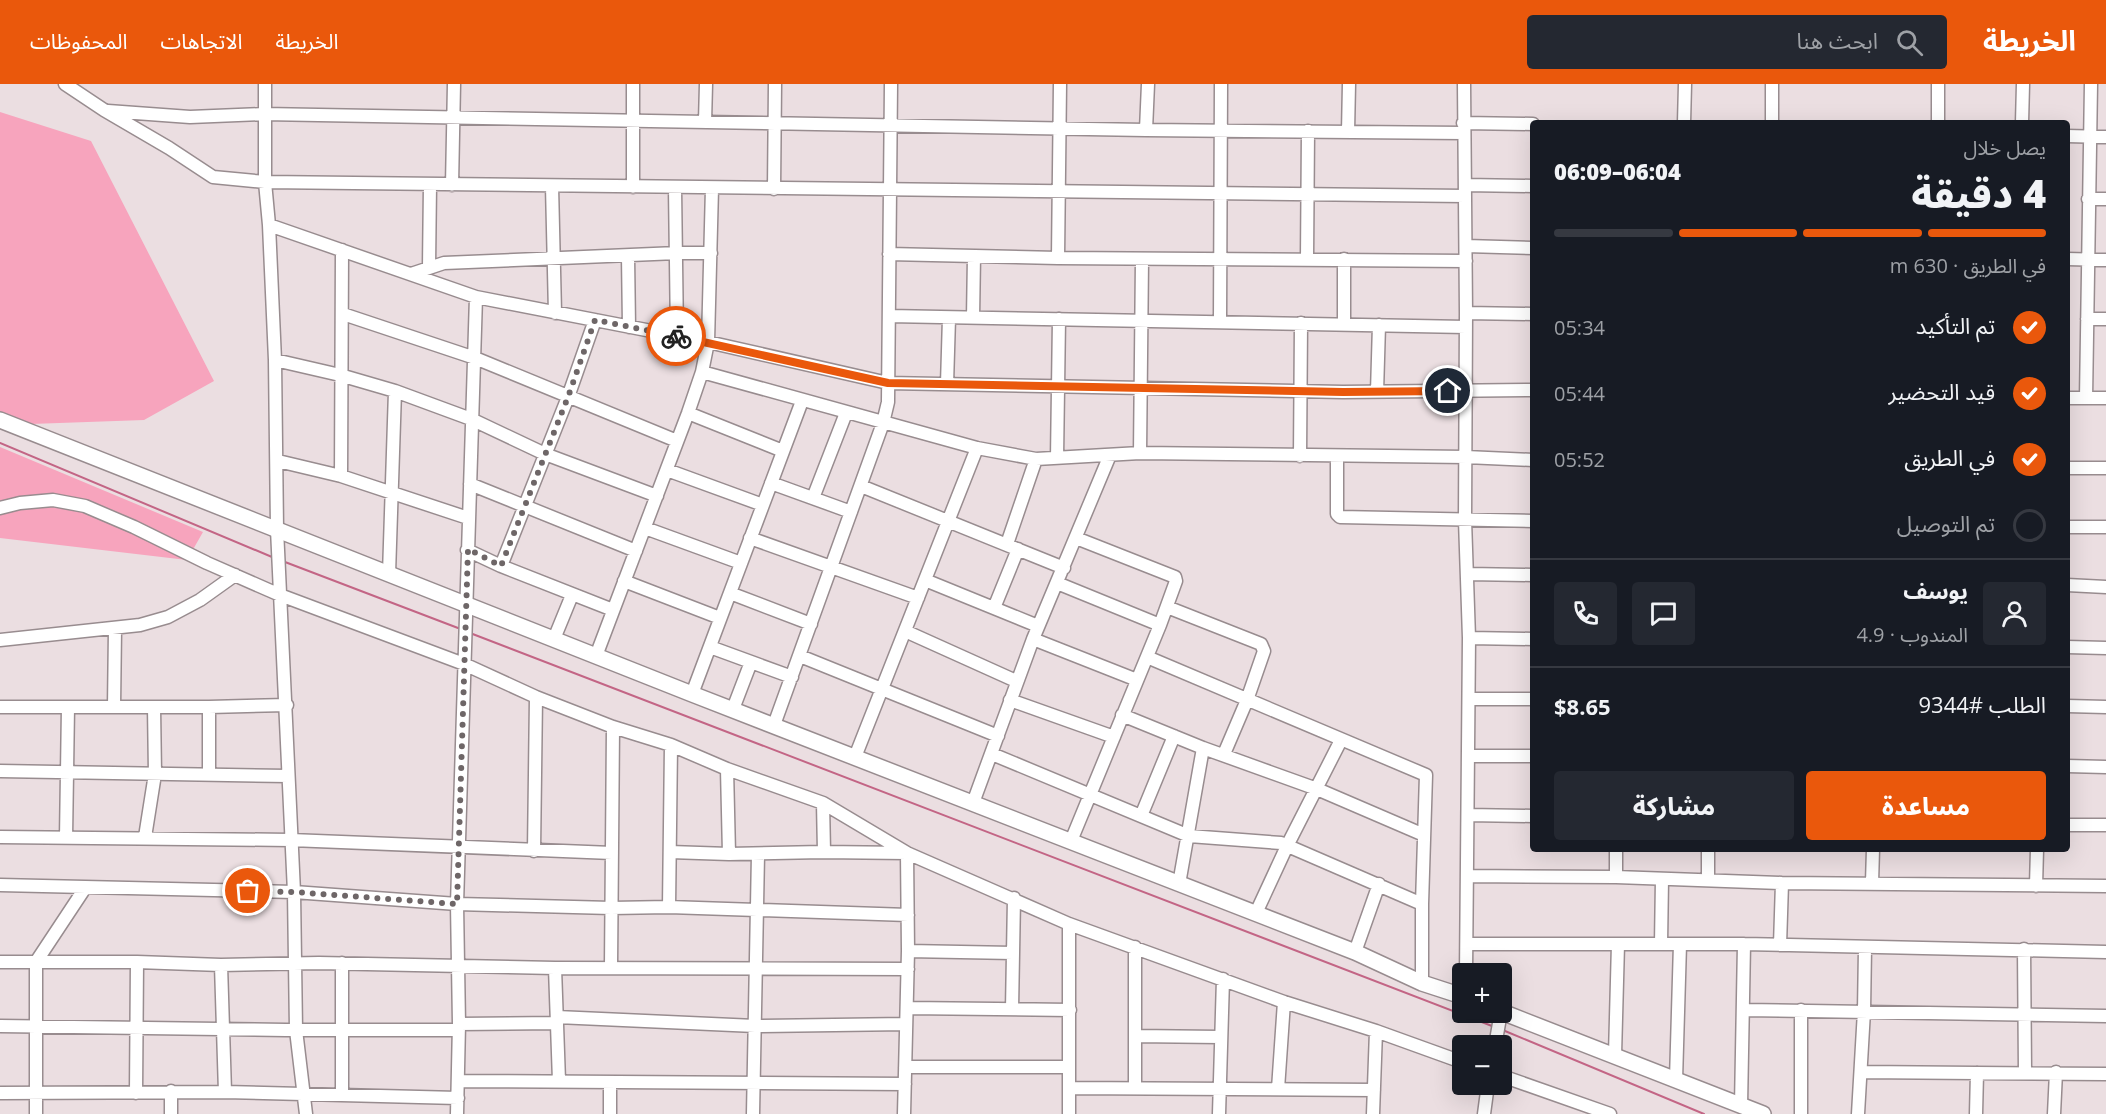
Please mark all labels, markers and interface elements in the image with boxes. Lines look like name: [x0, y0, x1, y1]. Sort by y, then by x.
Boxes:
search box: [1527, 15, 1947, 69]
text: الخريطة: [1983, 21, 2076, 59]
text: ابحث هنا: [1796, 25, 1878, 55]
icon: search: [1893, 26, 1926, 59]
text: المحفوظات: [30, 27, 127, 55]
text: الاتجاهات: [160, 27, 242, 55]
text: الخريطة: [275, 27, 338, 55]
text: يصل خلال: [1964, 134, 2046, 161]
text: 06:04–06:09: [1554, 156, 1681, 186]
text: 4 دقيقة: [1911, 166, 2046, 219]
text: في الطريق · 630 m: [1890, 252, 2046, 279]
courier: [646, 306, 706, 366]
text: تم التأكيد: [1916, 310, 1995, 340]
icon: check: [2013, 311, 2046, 344]
text: 05:34: [1554, 314, 1605, 341]
icon: bike: [660, 320, 693, 353]
pin: [1422, 365, 1473, 416]
icon: home: [1431, 374, 1464, 407]
text: قيد التحضير: [1889, 376, 1995, 406]
icon: check: [2013, 377, 2046, 410]
text: 05:44: [1554, 380, 1605, 407]
text: في الطريق: [1904, 442, 1995, 472]
icon: check: [2013, 443, 2046, 476]
text: 05:52: [1554, 446, 1605, 473]
text: تم التوصيل: [1897, 508, 1995, 538]
text: يوسف: [1903, 575, 1968, 605]
button: phone: [1554, 582, 1617, 645]
button: chat: [1632, 582, 1695, 645]
button: person: [1983, 582, 2046, 645]
text: المندوب · 4.9: [1856, 621, 1968, 648]
text: الطلب #9344: [1919, 689, 2046, 719]
text: $8.65: [1554, 691, 1611, 721]
button: مشاركة: [1554, 771, 1794, 840]
button: مساعدة: [1806, 771, 2046, 840]
pin: [222, 865, 273, 916]
icon: bag: [231, 874, 264, 907]
map controls: [1452, 963, 1512, 1095]
button: +: [1452, 963, 1512, 1023]
button: −: [1452, 1035, 1512, 1095]

